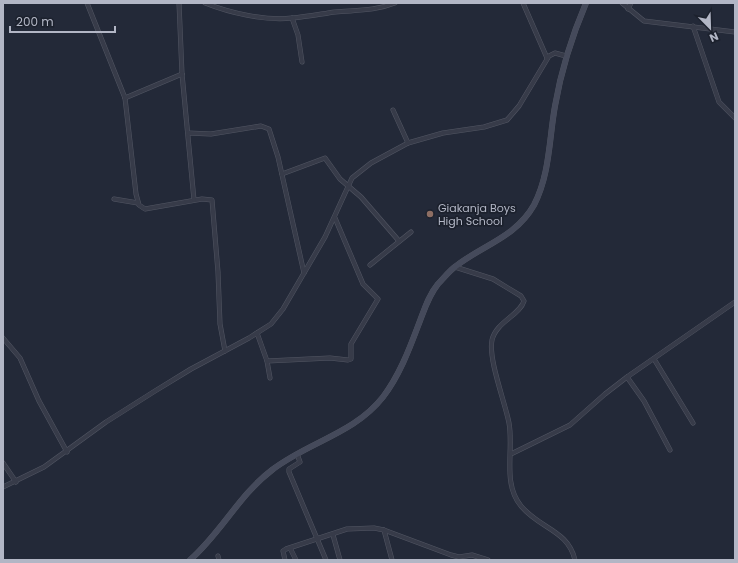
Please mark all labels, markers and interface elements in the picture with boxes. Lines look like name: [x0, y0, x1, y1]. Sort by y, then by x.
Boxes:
scale bar: [10, 8, 115, 34]
north arrow: [690, 8, 730, 48]
text: 200 m: [16, 13, 54, 30]
text: N: [707, 28, 721, 46]
place label: Giakanja Boys High School: [438, 200, 516, 229]
marker: Giakanja Boys High School: [425, 209, 435, 219]

